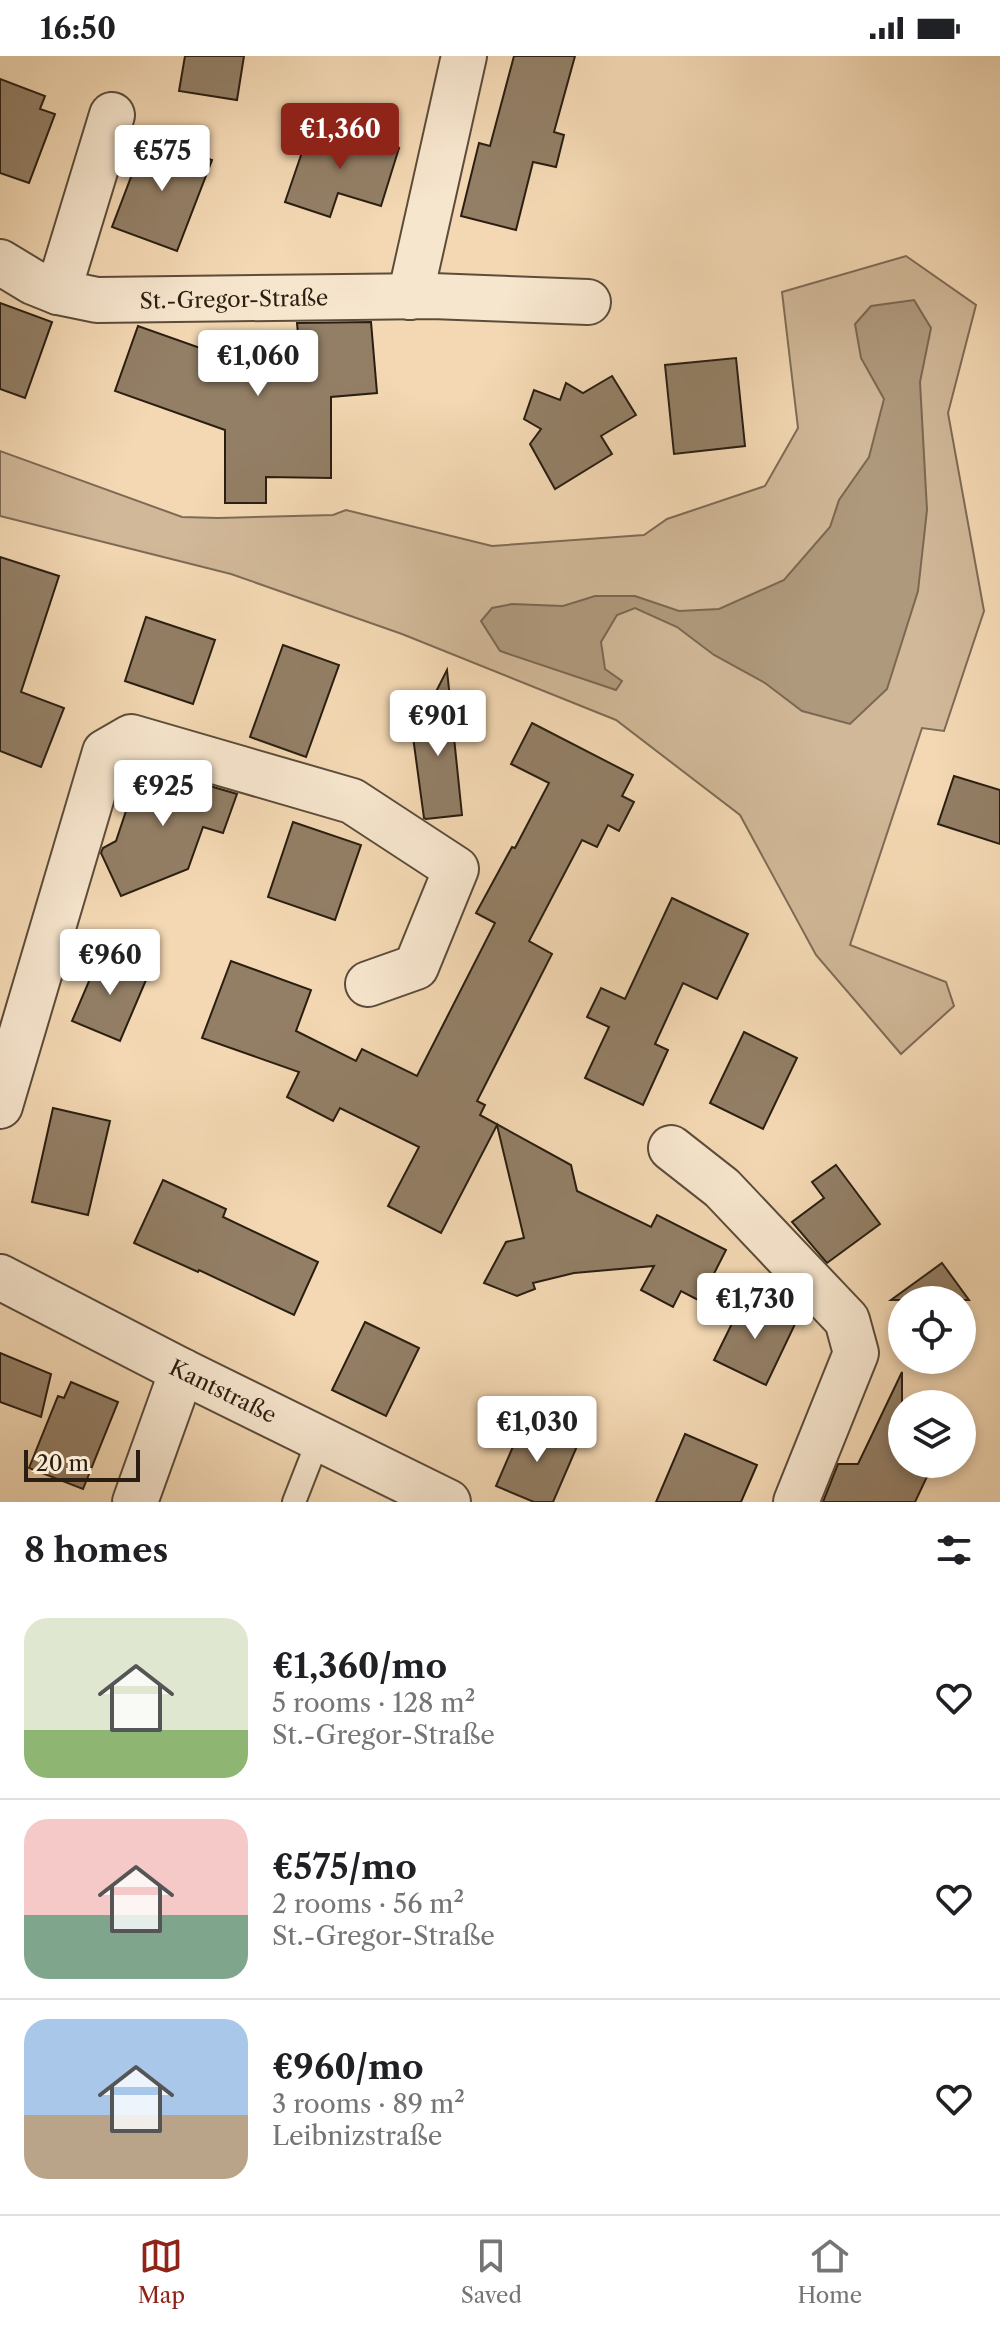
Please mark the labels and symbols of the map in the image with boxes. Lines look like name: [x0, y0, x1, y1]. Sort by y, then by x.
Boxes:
pin: €1,360: [275, 103, 405, 171]
pin: €575: [115, 125, 209, 193]
street label: St.-Gregor-Straße: [139, 284, 329, 315]
pin: €1,060: [193, 330, 323, 398]
pin: €901: [391, 690, 485, 758]
pin: €925: [116, 760, 210, 828]
pin: €960: [63, 929, 157, 997]
pin: €1,730: [690, 1273, 820, 1341]
street label: Kantstraße: [165, 1354, 281, 1429]
pin: €1,030: [472, 1396, 602, 1464]
scale bar: [24, 1446, 140, 1482]

